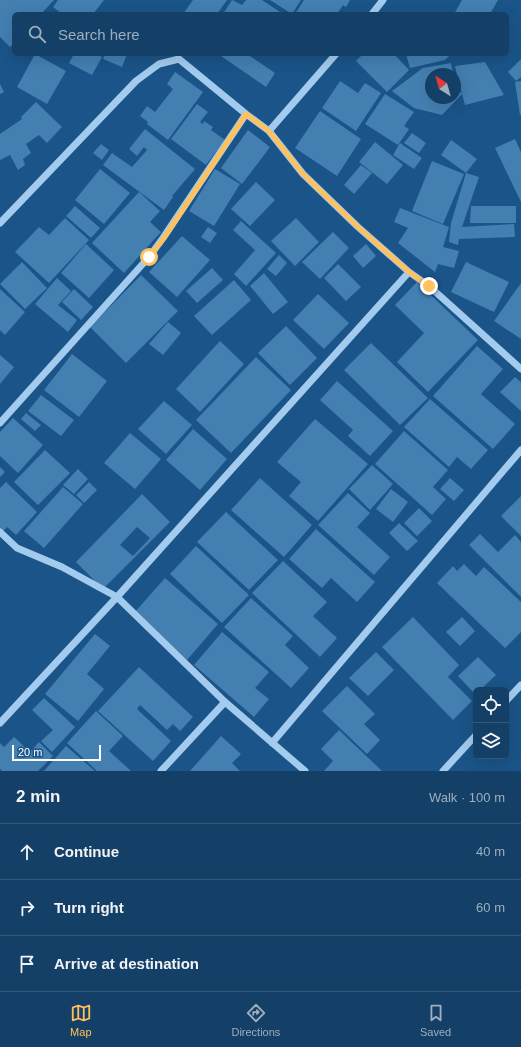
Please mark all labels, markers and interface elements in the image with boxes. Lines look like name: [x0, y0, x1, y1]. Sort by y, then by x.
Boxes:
search box: [12, 12, 509, 56]
icon: search: [26, 23, 48, 45]
text: Search here: [58, 26, 140, 43]
north arrow: [425, 68, 461, 104]
route start: [140, 248, 158, 266]
route end: [420, 277, 438, 295]
map controls: [473, 687, 509, 759]
button: locate: [473, 687, 509, 723]
button: layers: [473, 723, 509, 759]
scale bar: [12, 743, 101, 762]
text: 20 m: [18, 746, 42, 758]
text: 2 min: [16, 787, 60, 806]
text: Walk · 100 m: [429, 790, 505, 805]
icon: ahead: [16, 841, 38, 863]
text: Continue: [54, 843, 119, 860]
text: 40 m: [476, 844, 505, 859]
icon: right: [16, 897, 38, 919]
text: Turn right: [54, 899, 124, 916]
text: 60 m: [476, 900, 505, 915]
icon: arrive: [16, 953, 38, 975]
text: Arrive at destination: [54, 955, 199, 972]
tab: Map: [70, 1002, 92, 1038]
tab: Directions: [231, 1002, 280, 1038]
tab: Saved: [420, 1002, 451, 1038]

